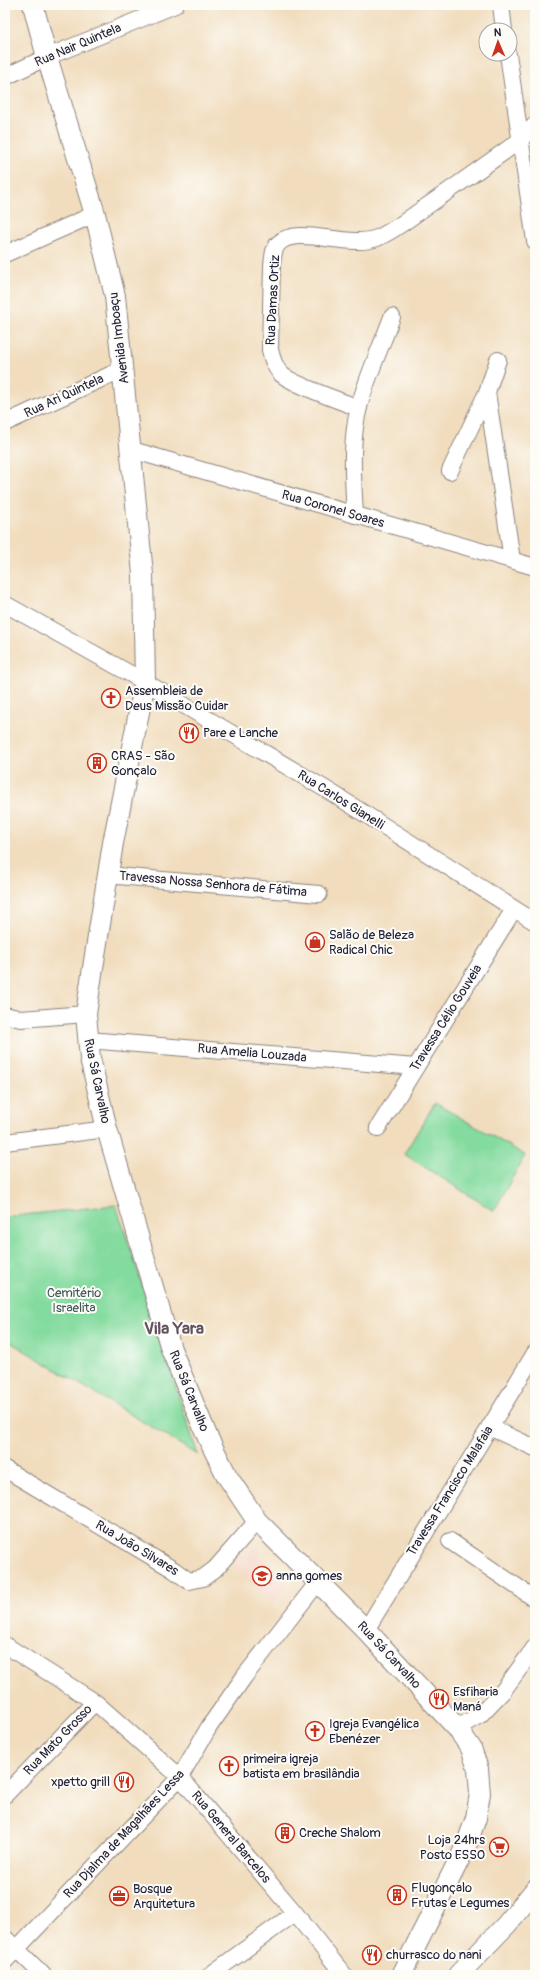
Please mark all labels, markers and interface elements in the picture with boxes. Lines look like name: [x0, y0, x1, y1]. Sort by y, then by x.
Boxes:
street label: Rua Nair Quintela: [32, 20, 124, 70]
north arrow: [478, 22, 518, 62]
text: N: [494, 26, 502, 39]
street label: Rua Damas Ortiz: [263, 254, 283, 346]
street label: Avenida Imboaçu: [105, 291, 133, 385]
street label: Rua Ari Quintela: [22, 371, 106, 421]
street label: Rua Coronel Soares: [280, 487, 386, 531]
place label: Assembleia de Deus Missão Cuidar: [125, 683, 229, 714]
church icon: Assembleia de Deus Missão Cuidar: [100, 687, 122, 709]
restaurant icon: Pare e Lanche: [178, 722, 200, 744]
place label: Pare e Lanche: [203, 725, 279, 741]
place label: CRAS - São Gonçalo: [111, 748, 175, 779]
building icon: CRAS - São Gonçalo: [86, 752, 108, 774]
street label: Rua Carlos Gianelli: [295, 767, 387, 833]
street label: Travessa Nossa Senhora de Fátima: [118, 868, 308, 900]
place label: Salão de Beleza Radical Chic: [329, 927, 414, 958]
shop icon: Salão de Beleza Radical Chic: [304, 931, 326, 953]
street label: Travessa Célio Gouveia: [407, 962, 485, 1074]
street label: Rua Sá Carvalho: [80, 1037, 114, 1125]
street label: Rua Amelia Louzada: [197, 1040, 307, 1066]
park label: Cemitério Israelita: [47, 1285, 101, 1316]
district label: Vila Yara: [144, 1318, 204, 1339]
street label: Rua Sá Carvalho: [165, 1348, 213, 1434]
street label: Travessa Francisco Malafaia: [403, 1423, 497, 1559]
street label: Rua João Silvares: [93, 1517, 182, 1579]
school or university icon: anna gomes: [251, 1565, 273, 1587]
place label: anna gomes: [276, 1568, 342, 1584]
street label: Rua Sá Carvalho: [354, 1618, 424, 1692]
place label: Esfiharia Maná: [453, 1684, 498, 1715]
restaurant icon: Esfiharia Maná: [428, 1688, 450, 1710]
street label: Rua Mato Grosso: [20, 1701, 96, 1778]
place label: Igreja Evangélica Ebenézer: [329, 1716, 419, 1747]
church icon: Igreja Evangélica Ebenézer: [304, 1720, 326, 1742]
place label: primeira igreja batista em brasilândia: [243, 1751, 360, 1782]
church icon: primeira igreja batista em brasilândia: [218, 1755, 240, 1777]
street label: Rua Djalma de Magalhães Lessa: [60, 1766, 188, 1902]
restaurant icon: xpetto grill: [113, 1771, 135, 1793]
place label: xpetto grill: [51, 1774, 110, 1790]
street label: Rua General Barcelos: [188, 1788, 274, 1886]
building icon: Creche Shalom: [274, 1822, 296, 1844]
place label: Creche Shalom: [299, 1825, 381, 1841]
place label: Loja 24hrs Posto ESSO: [420, 1832, 485, 1863]
supermarket icon: Loja 24hrs Posto ESSO: [488, 1836, 510, 1858]
place label: Flugonçalo Frutas e Legumes: [411, 1880, 510, 1911]
place label: Bosque Arquitetura: [133, 1881, 195, 1912]
building icon: Flugonçalo Frutas e Legumes: [386, 1884, 408, 1906]
office icon: Bosque Arquitetura: [108, 1885, 130, 1907]
restaurant icon: churrasco do nani: [361, 1944, 383, 1966]
place label: churrasco do nani: [386, 1947, 481, 1963]

